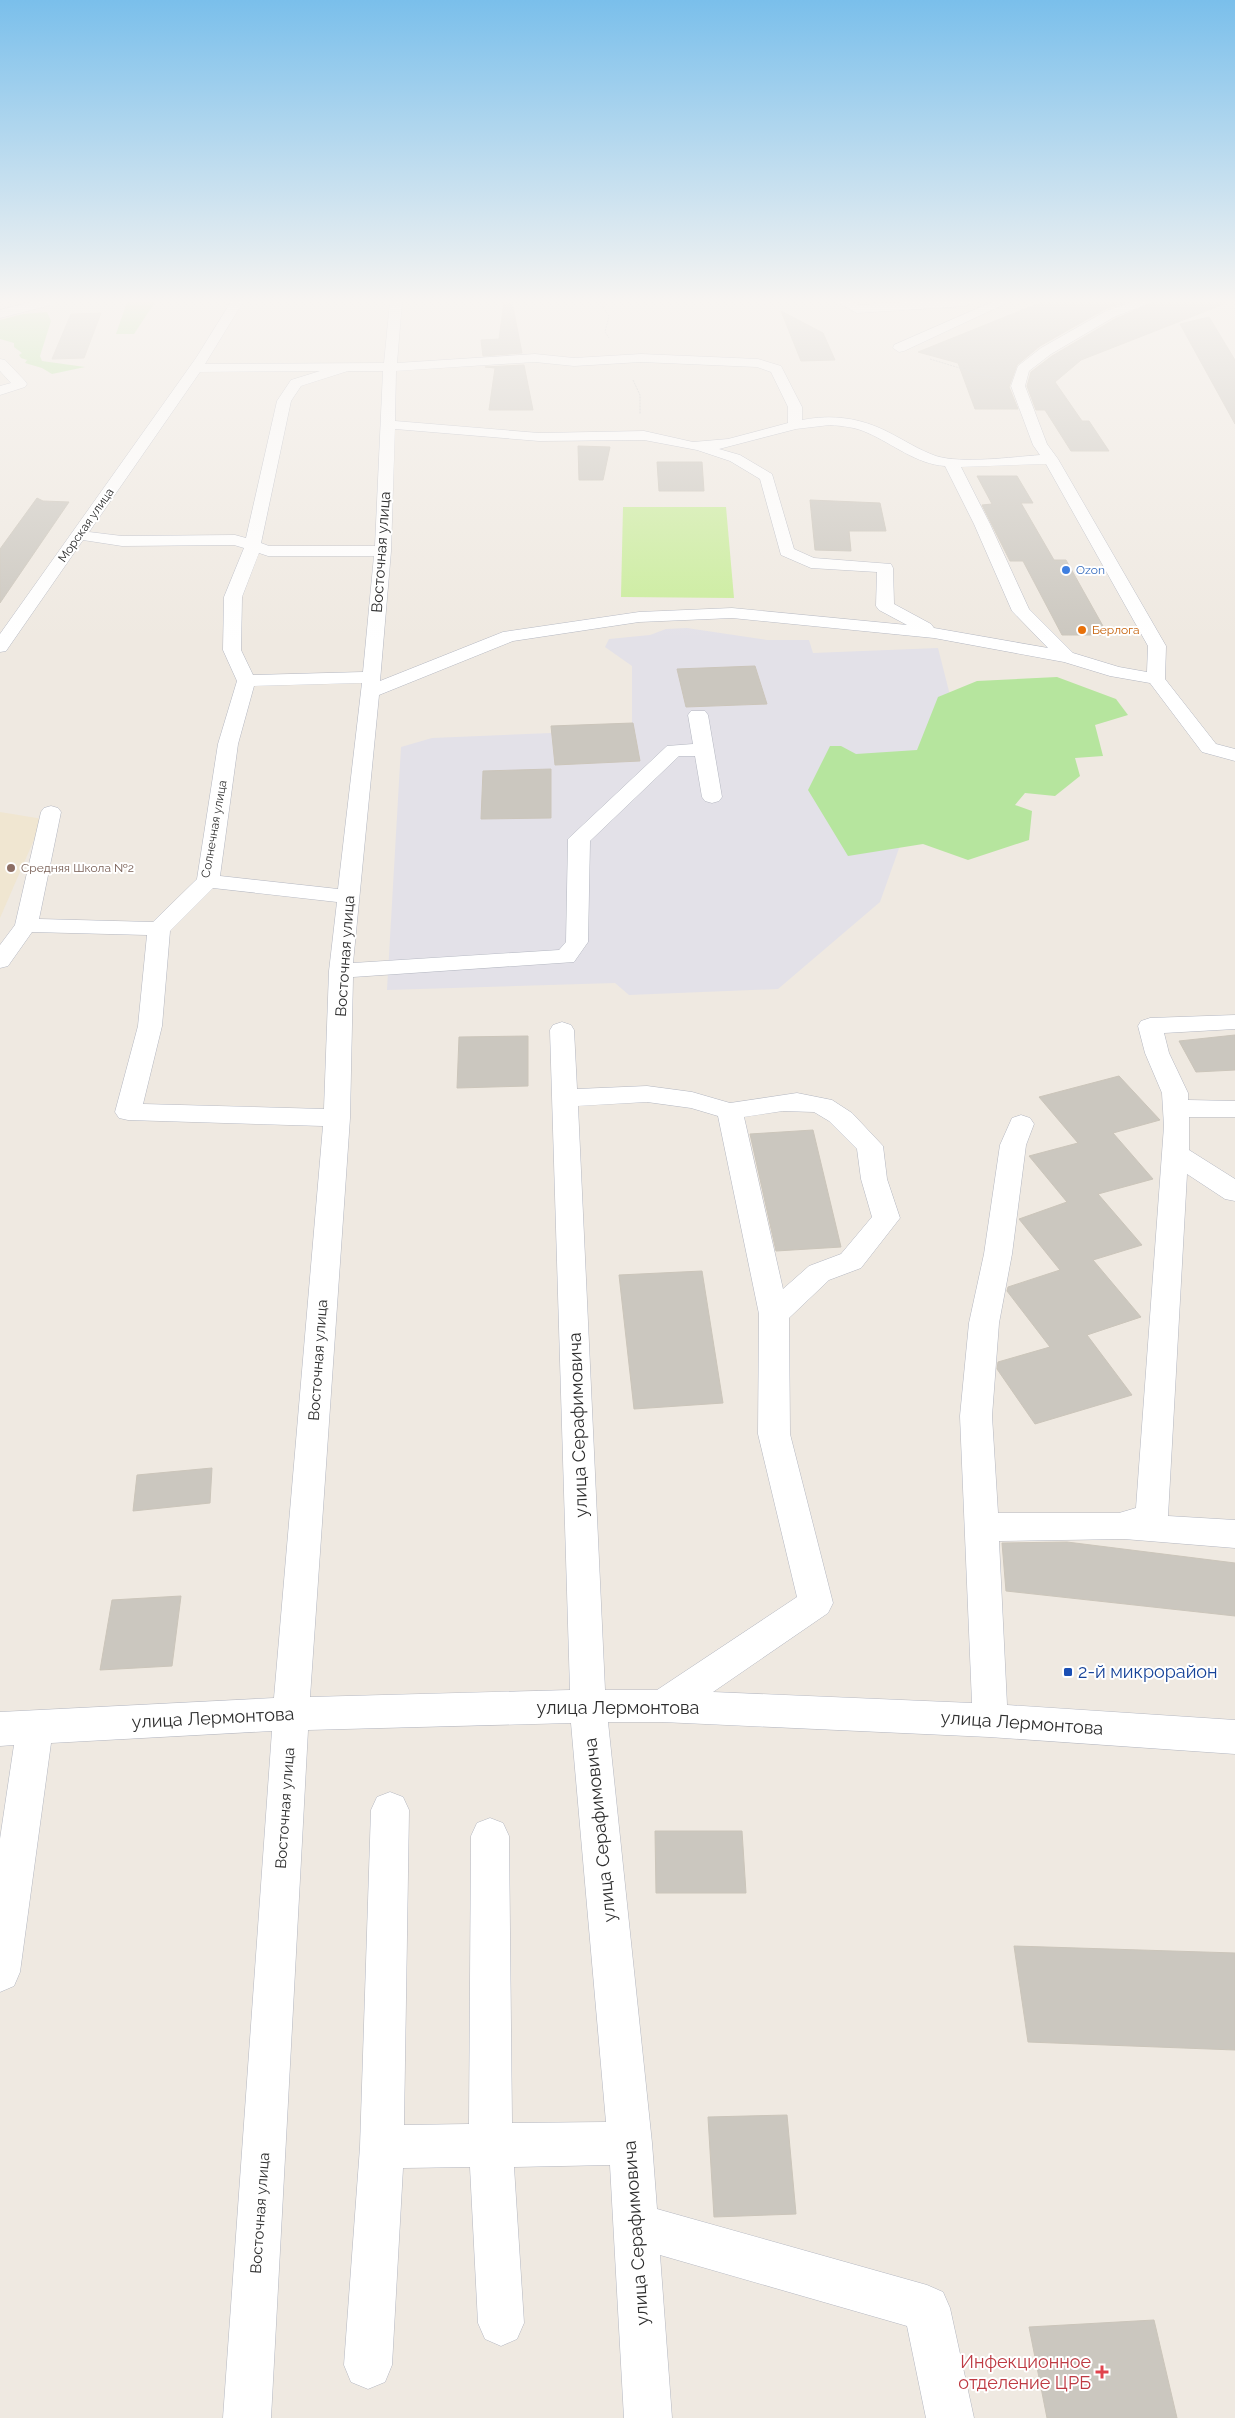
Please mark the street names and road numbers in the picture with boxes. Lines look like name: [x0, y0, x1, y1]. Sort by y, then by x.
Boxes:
street label: Морская улица: [55, 485, 117, 565]
street label: Восточная улица: [368, 491, 394, 613]
street label: Солнечная улица: [199, 779, 229, 879]
street label: Восточная улица: [332, 895, 358, 1017]
street label: Восточная улица: [305, 1299, 331, 1421]
street label: улица Серафимовича: [564, 1332, 591, 1518]
street label: улица Лермонтова: [537, 1697, 699, 1718]
street label: улица Лермонтова: [131, 1703, 295, 1732]
street label: улица Лермонтова: [940, 1706, 1104, 1739]
street label: улица Серафимовича: [579, 1737, 620, 1923]
street label: Восточная улица: [272, 1747, 298, 1869]
street label: улица Серафимовича: [619, 2140, 652, 2326]
street label: Восточная улица: [247, 2152, 273, 2274]

